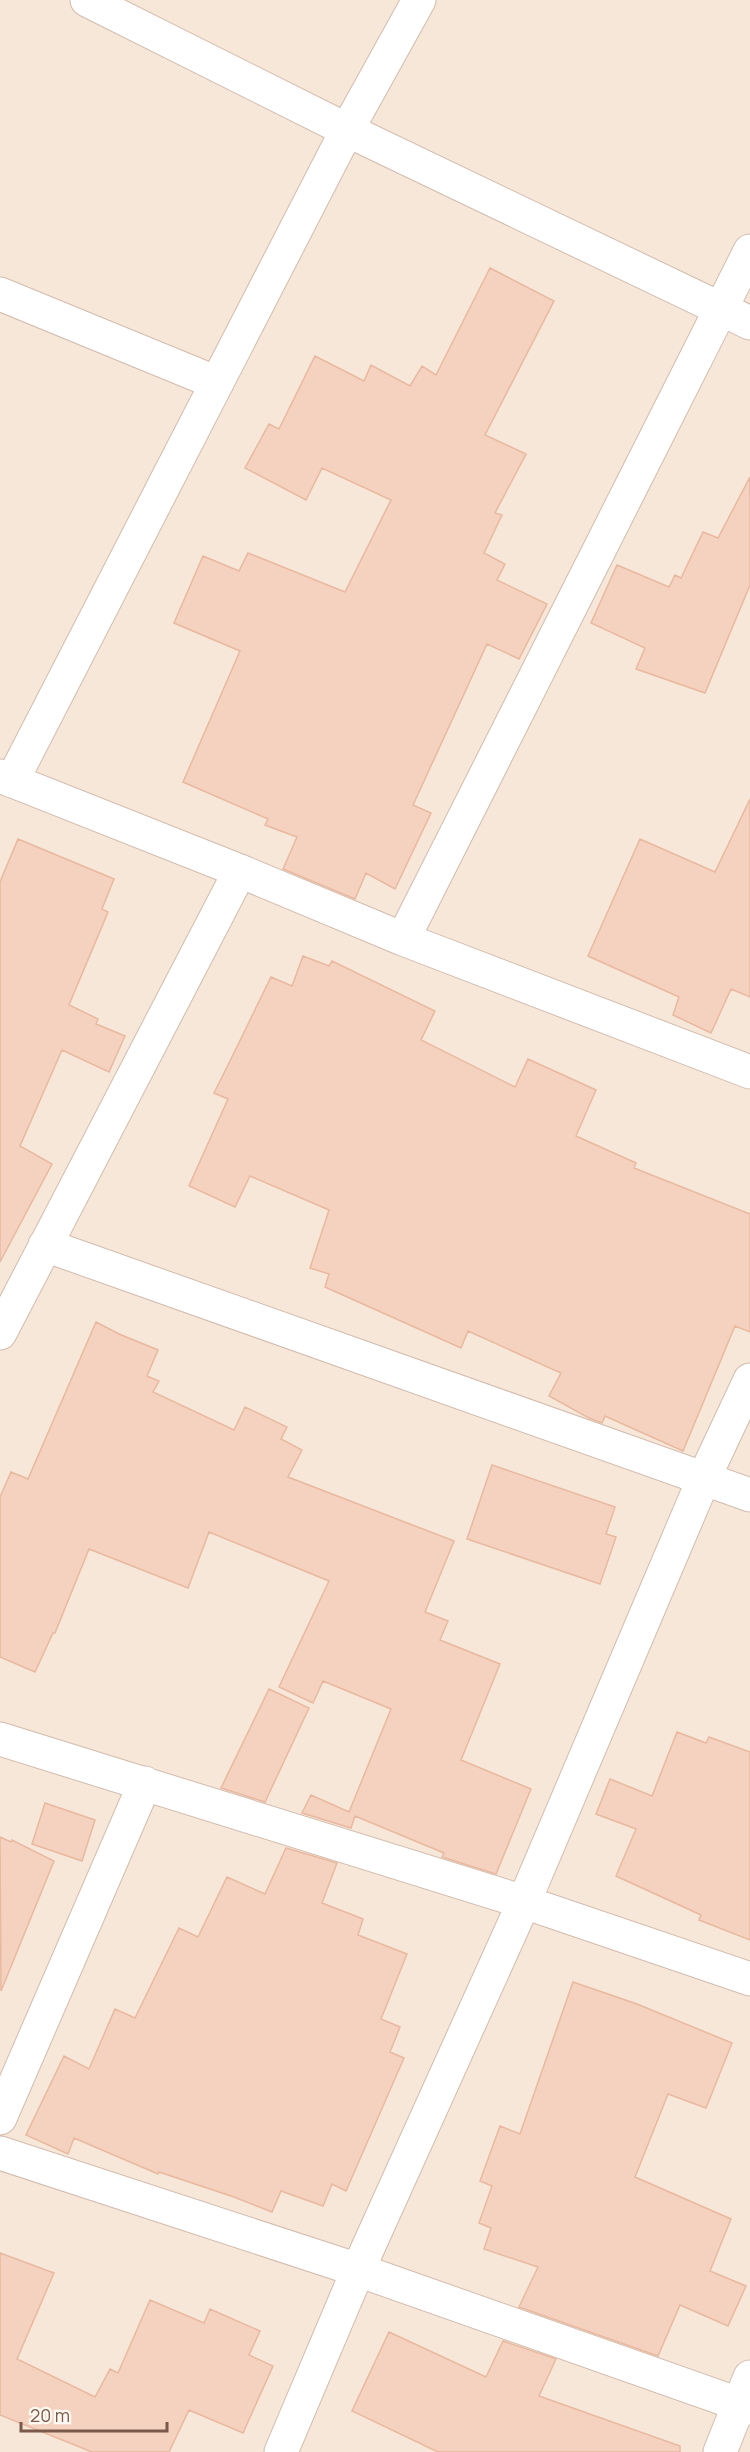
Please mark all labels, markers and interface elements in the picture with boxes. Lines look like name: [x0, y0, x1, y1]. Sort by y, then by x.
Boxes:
scale bar: [21, 2395, 166, 2433]
text: 20 m: [30, 2403, 70, 2427]

